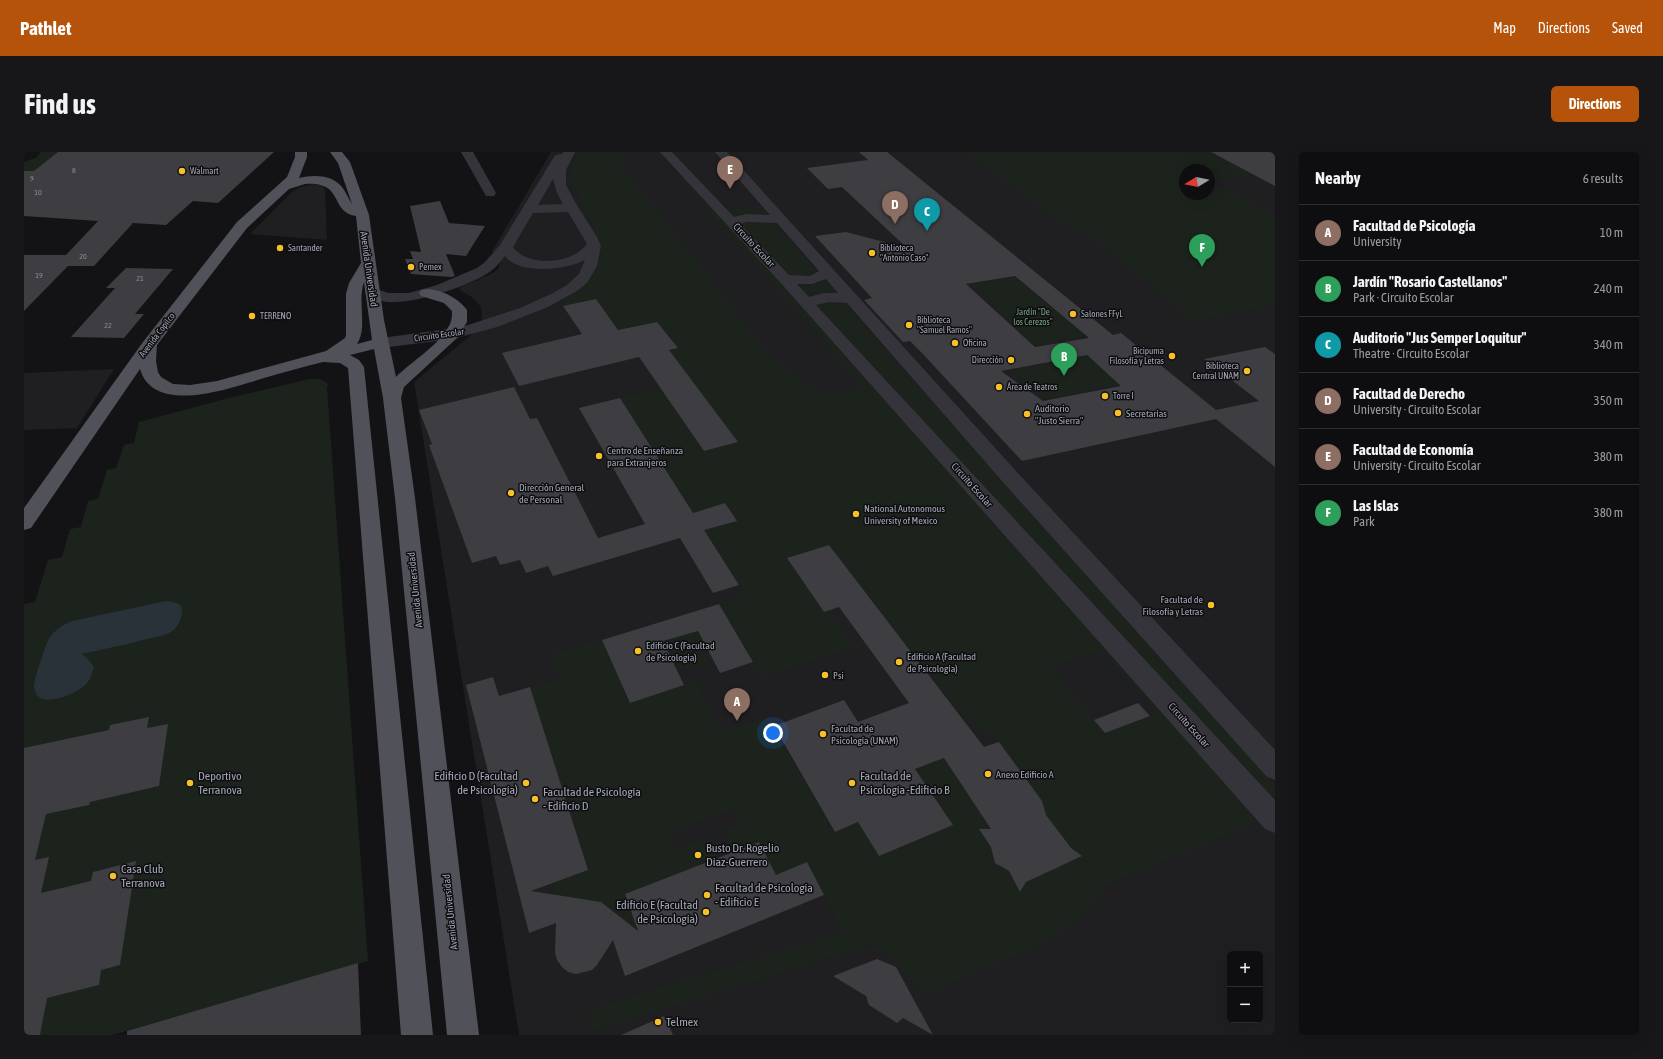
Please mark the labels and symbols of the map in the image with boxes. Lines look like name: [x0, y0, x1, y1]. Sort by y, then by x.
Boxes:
pin: E: [717, 156, 743, 189]
north arrow: [1179, 164, 1215, 200]
house number: 8: [72, 166, 76, 175]
marker: Walmart: [177, 166, 187, 176]
place label: Walmart: [190, 166, 219, 176]
house number: 9: [30, 174, 34, 183]
house number: 10: [34, 188, 42, 197]
pin: D: [882, 191, 908, 224]
pin: C: [914, 198, 940, 231]
street label: Circuito Escolar: [731, 221, 778, 270]
street label: Avenida Universidad: [358, 231, 380, 308]
pin: F: [1189, 234, 1215, 267]
marker: Santander: [275, 243, 285, 253]
place label: Santander: [288, 243, 323, 253]
place label: Biblioteca "Antonio Caso": [880, 243, 929, 263]
marker: Biblioteca "Antonio Caso": [867, 248, 877, 258]
house number: 20: [79, 252, 87, 261]
marker: Pemex: [406, 262, 416, 272]
place label: Pemex: [419, 262, 442, 272]
house number: 19: [35, 271, 43, 280]
house number: 21: [136, 274, 144, 283]
park label: Jardín "De los Cerezos": [1013, 307, 1053, 327]
marker: Salones FFyL: [1068, 309, 1078, 319]
place label: Salones FFyL: [1081, 309, 1123, 319]
street label: Avenida Copilco: [137, 311, 177, 359]
marker: TERRENO: [247, 311, 257, 321]
place label: TERRENO: [260, 311, 291, 321]
place label: Biblioteca "Samuel Ramos": [917, 315, 972, 335]
marker: Biblioteca "Samuel Ramos": [904, 320, 914, 330]
house number: 22: [104, 321, 112, 330]
street label: Circuito Escolar: [413, 327, 465, 343]
marker: Oficina: [950, 338, 960, 348]
place label: Oficina: [963, 338, 987, 348]
pin: B: [1051, 343, 1077, 376]
place label: Bicipuma Filosofía y Letras: [1109, 346, 1164, 366]
marker: Bicipuma Filosofía y Letras: [1167, 351, 1177, 361]
place label: Dirección: [972, 355, 1003, 365]
marker: Dirección: [1006, 355, 1016, 365]
place label: Biblioteca Central UNAM: [1193, 361, 1239, 381]
marker: Biblioteca Central UNAM: [1242, 366, 1252, 376]
marker: Área de Teatros: [994, 382, 1004, 392]
place label: Área de Teatros: [1007, 382, 1058, 392]
marker: Torre I: [1100, 391, 1110, 401]
place label: Torre I: [1113, 391, 1134, 401]
place label: Auditorio "Justo Sierra": [1035, 403, 1083, 426]
marker: Secretarías: [1113, 408, 1123, 418]
place label: Secretarías: [1126, 408, 1167, 419]
marker: Auditorio "Justo Sierra": [1022, 409, 1032, 419]
place label: Centro de Enseñanza para Extranjeros: [607, 445, 684, 468]
marker: Centro de Enseñanza para Extranjeros: [594, 451, 604, 461]
street label: Circuito Escolar: [949, 461, 995, 510]
place label: Dirección General de Personal: [519, 482, 585, 505]
marker: Dirección General de Personal: [506, 488, 516, 498]
place label: National Autonomous University of Mexico: [864, 503, 945, 526]
marker: National Autonomous University of Mexico: [851, 509, 861, 519]
street label: Avenida Universidad: [406, 551, 424, 628]
place label: Facultad de Filosofía y Letras: [1142, 594, 1203, 617]
marker: Facultad de Filosofía y Letras: [1206, 600, 1216, 610]
place label: Edificio C (Facultad de Psicología): [646, 640, 715, 663]
marker: Edificio C (Facultad de Psicología): [633, 646, 643, 656]
place label: Edificio A (Facultad de Psicología): [907, 651, 976, 674]
marker: Edificio A (Facultad de Psicología): [894, 657, 904, 667]
marker: Psi: [820, 670, 830, 680]
place label: Psi: [833, 670, 844, 681]
pin: A: [724, 688, 750, 721]
street label: Circuito Escolar: [1166, 701, 1212, 750]
your location: [763, 723, 783, 743]
place label: Facultad de Psicología (UNAM): [831, 723, 898, 746]
marker: Facultad de Psicología (UNAM): [818, 729, 828, 739]
place label: Deportivo Terranova: [198, 769, 242, 797]
place label: Edificio D (Facultad de Psicología): [434, 769, 518, 797]
place label: Facultad de Psicología -Edificio B: [860, 769, 950, 797]
marker: Anexo Edificio A: [983, 769, 993, 779]
place label: Anexo Edificio A: [996, 769, 1054, 780]
marker: Deportivo Terranova: [185, 778, 195, 788]
marker: Edificio D (Facultad de Psicología): [521, 778, 531, 788]
marker: Facultad de Psicología -Edificio B: [847, 778, 857, 788]
place label: Facultad de Psicología - Edificio D: [543, 785, 641, 813]
marker: Facultad de Psicología - Edificio D: [530, 794, 540, 804]
place label: Busto Dr. Rogelio Díaz-Guerrero: [706, 841, 780, 869]
marker: Busto Dr. Rogelio Díaz-Guerrero: [693, 850, 703, 860]
place label: Casa Club Terranova: [121, 862, 165, 890]
marker: Casa Club Terranova: [108, 871, 118, 881]
street label: Avenida Universidad: [441, 873, 459, 950]
place label: Facultad de Psicología - Edificio E: [715, 881, 813, 909]
marker: Facultad de Psicología - Edificio E: [702, 890, 712, 900]
place label: Edificio E (Facultad de Psicología): [616, 898, 698, 926]
marker: Edificio E (Facultad de Psicología): [701, 907, 711, 917]
place label: Telmex: [666, 1015, 698, 1029]
marker: Telmex: [653, 1017, 663, 1027]

